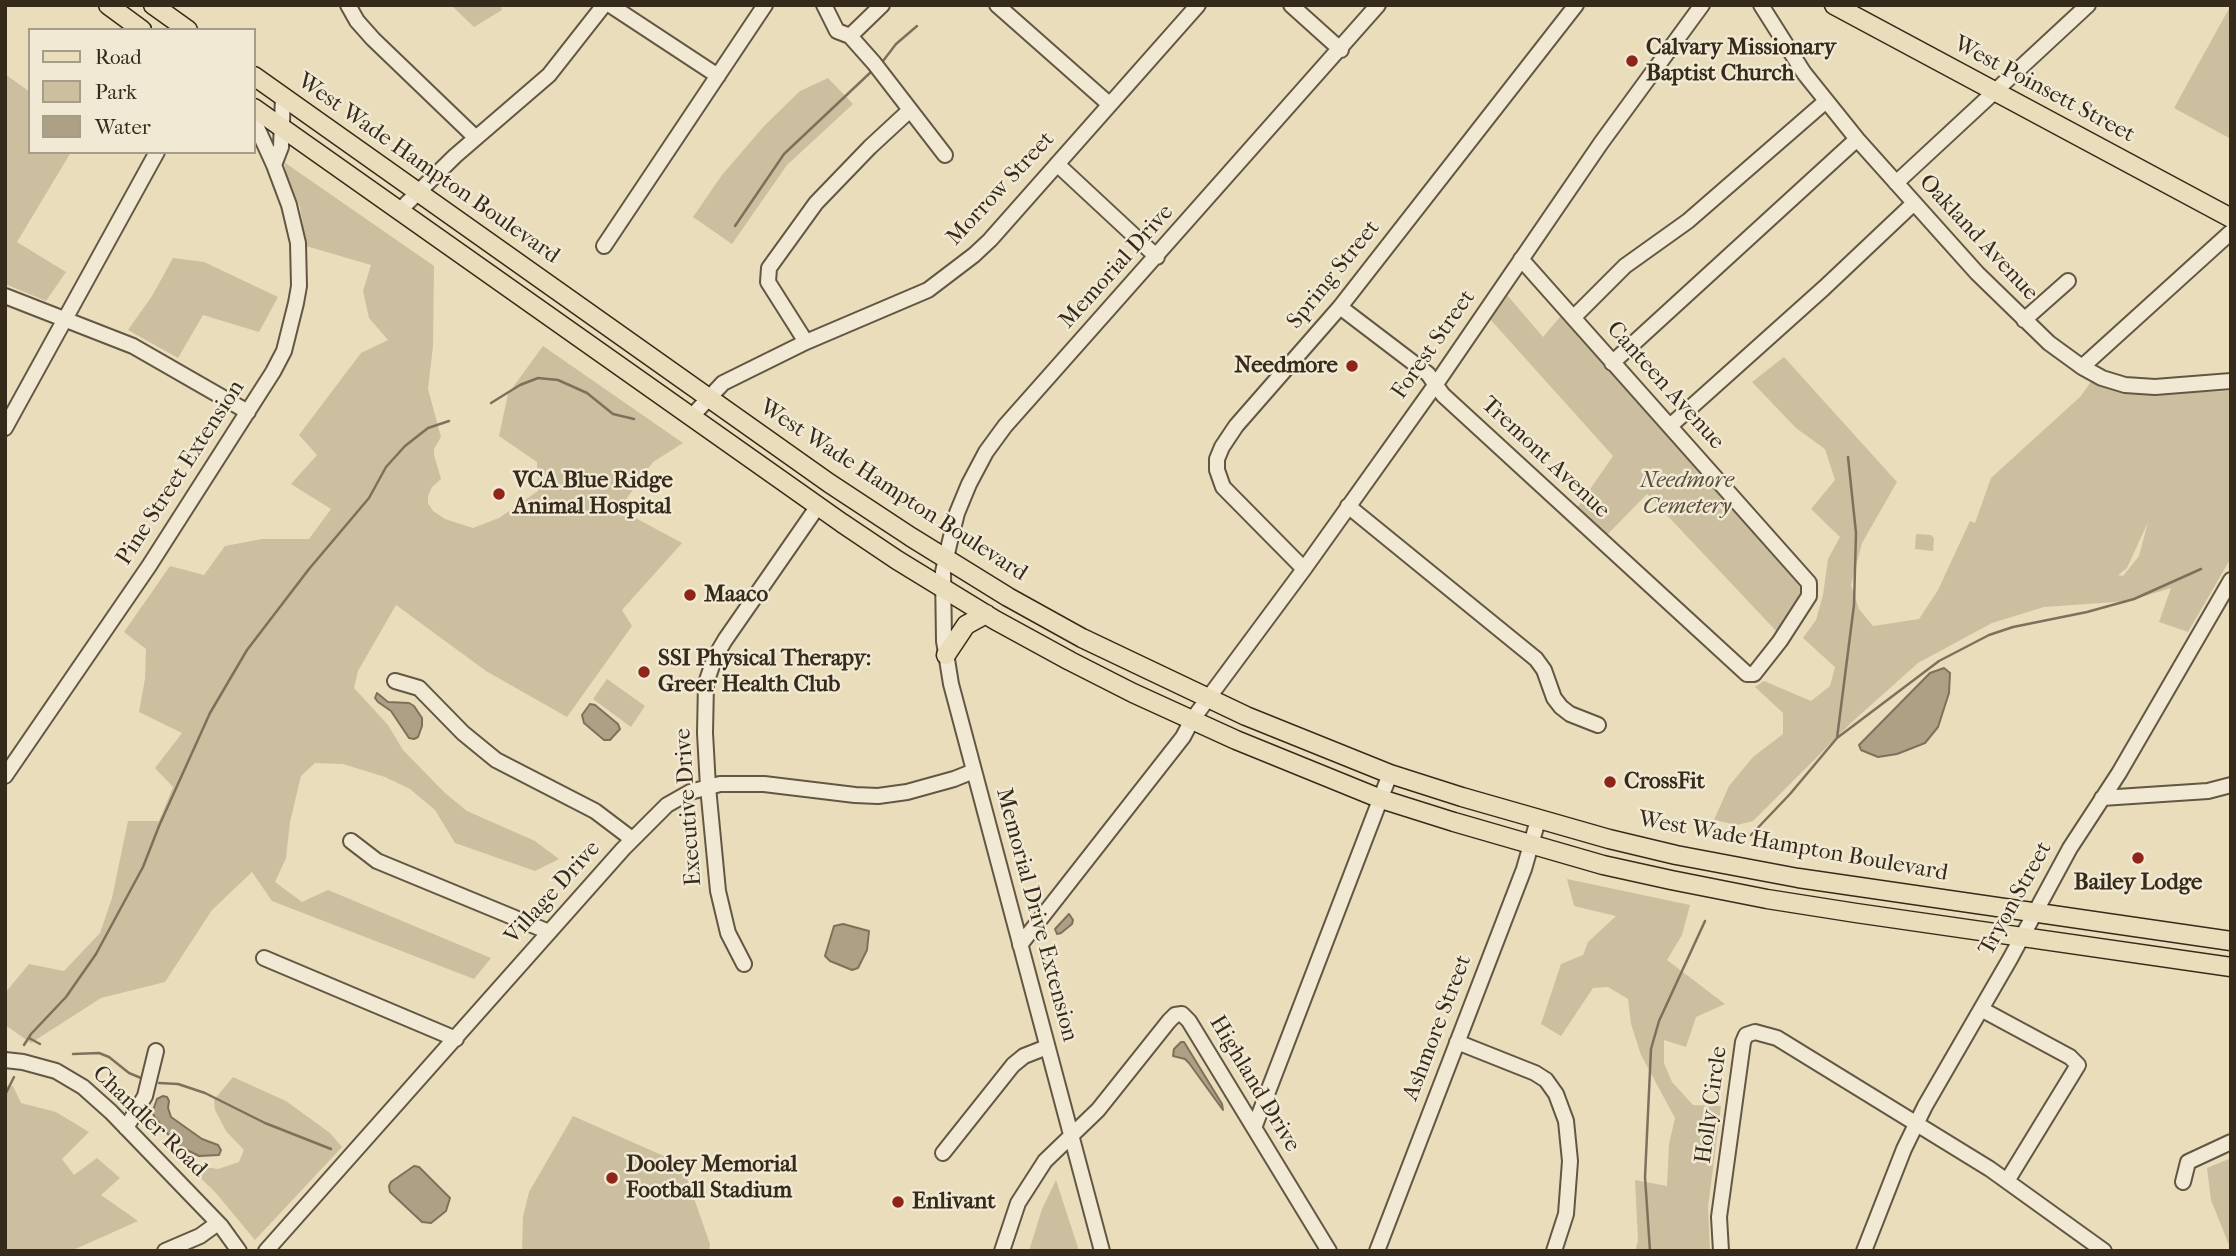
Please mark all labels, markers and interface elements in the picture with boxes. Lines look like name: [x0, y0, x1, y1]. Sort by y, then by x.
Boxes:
legend: [28, 28, 256, 154]
street label: West Poinsett Street: [1949, 31, 2139, 149]
place label: Calvary Missionary Baptist Church: [1646, 34, 1836, 88]
text: Road: [95, 45, 142, 69]
marker: Calvary Missionary Baptist Church: [1624, 53, 1640, 69]
street label: West Wade Hampton Boulevard: [292, 68, 564, 270]
text: Park: [95, 80, 137, 104]
text: Water: [95, 115, 151, 139]
street label: Morrow Street: [941, 126, 1061, 252]
street label: Oakland Avenue: [1912, 169, 2044, 307]
street label: Memorial Drive: [1054, 199, 1180, 335]
street label: Spring Street: [1282, 215, 1386, 335]
street label: Forest Street: [1386, 285, 1482, 405]
street label: Canteen Avenue: [1600, 316, 1730, 456]
place label: Needmore: [1234, 352, 1338, 380]
marker: Needmore: [1344, 358, 1360, 374]
street label: Pine Street Extension: [111, 375, 251, 571]
street label: Tremont Avenue: [1475, 391, 1615, 525]
street label: West Wade Hampton Boulevard: [754, 394, 1032, 588]
place label: VCA Blue Ridge Animal Hospital: [513, 467, 673, 521]
park label: Needmore Cemetery: [1640, 467, 1734, 521]
marker: VCA Blue Ridge Animal Hospital: [491, 486, 507, 502]
place label: Maaco: [704, 581, 768, 609]
marker: Maaco: [682, 587, 698, 603]
place label: SSI Physical Therapy: Greer Health Club: [658, 645, 871, 699]
marker: SSI Physical Therapy: Greer Health Club: [636, 664, 652, 680]
street label: Executive Drive: [670, 727, 708, 887]
place label: CrossFit: [1624, 768, 1705, 796]
marker: CrossFit: [1602, 774, 1618, 790]
street label: Memorial Drive Extension: [989, 785, 1083, 1045]
street label: West Wade Hampton Boulevard: [1636, 806, 1950, 888]
street label: Village Drive: [499, 836, 607, 950]
street label: Tryon Street: [1973, 837, 2059, 961]
marker: Bailey Lodge: [2130, 850, 2146, 866]
place label: Bailey Lodge: [2074, 869, 2202, 897]
street label: Ashmore Street: [1398, 951, 1478, 1105]
street label: Highland Drive: [1203, 1011, 1305, 1157]
street label: Holly Circle: [1690, 1045, 1734, 1165]
street label: Chandler Road: [86, 1061, 212, 1183]
place label: Dooley Memorial Football Stadium: [626, 1151, 797, 1205]
marker: Dooley Memorial Football Stadium: [604, 1170, 620, 1186]
place label: Enlivant: [912, 1188, 995, 1216]
marker: Enlivant: [890, 1194, 906, 1210]

